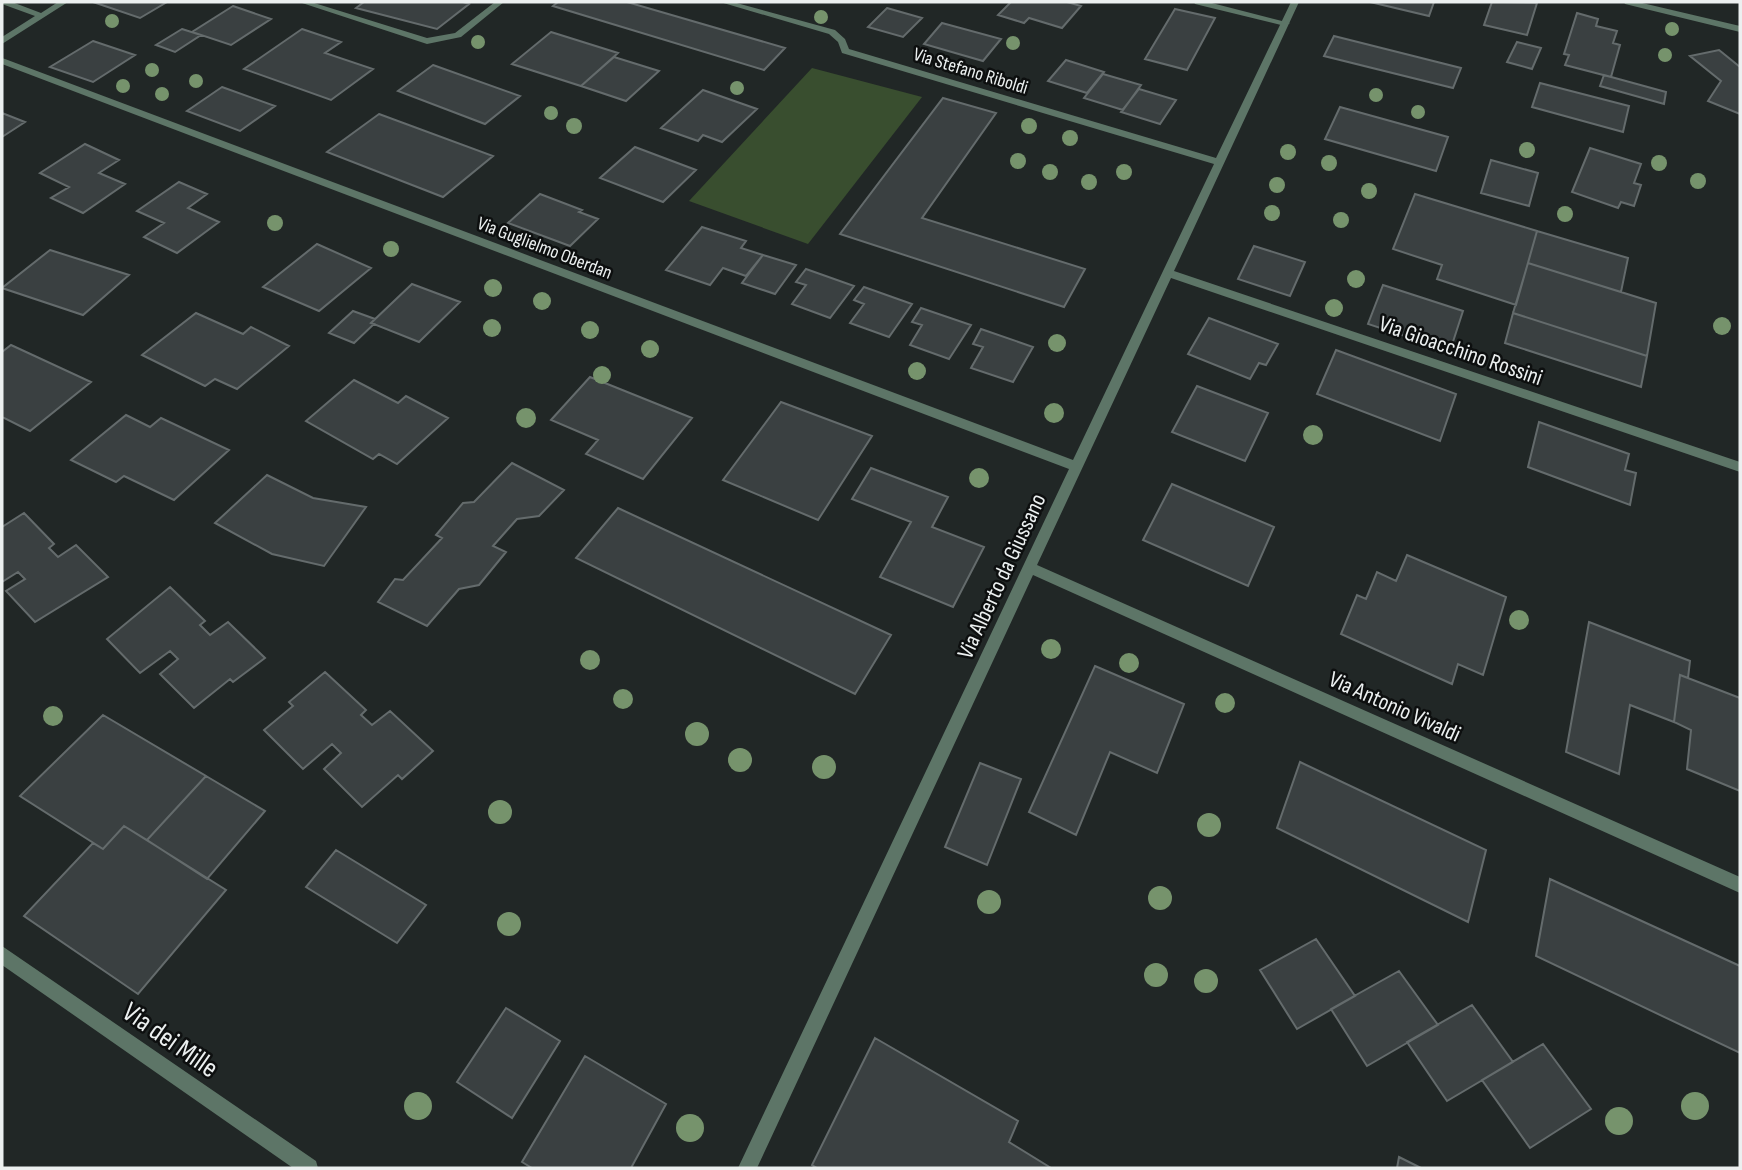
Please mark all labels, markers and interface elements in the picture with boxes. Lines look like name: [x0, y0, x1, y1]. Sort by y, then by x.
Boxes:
street label: Via Stefano Riboldi: [911, 43, 1031, 100]
street label: Via Guglielmo Oberdan: [474, 212, 615, 285]
street label: Via Gioacchino Rossini: [1375, 310, 1546, 392]
street label: Via Alberto da Giussano: [951, 489, 1052, 664]
street label: Via Antonio Vivaldi: [1324, 665, 1465, 748]
street label: Via dei Mille: [116, 995, 224, 1085]

